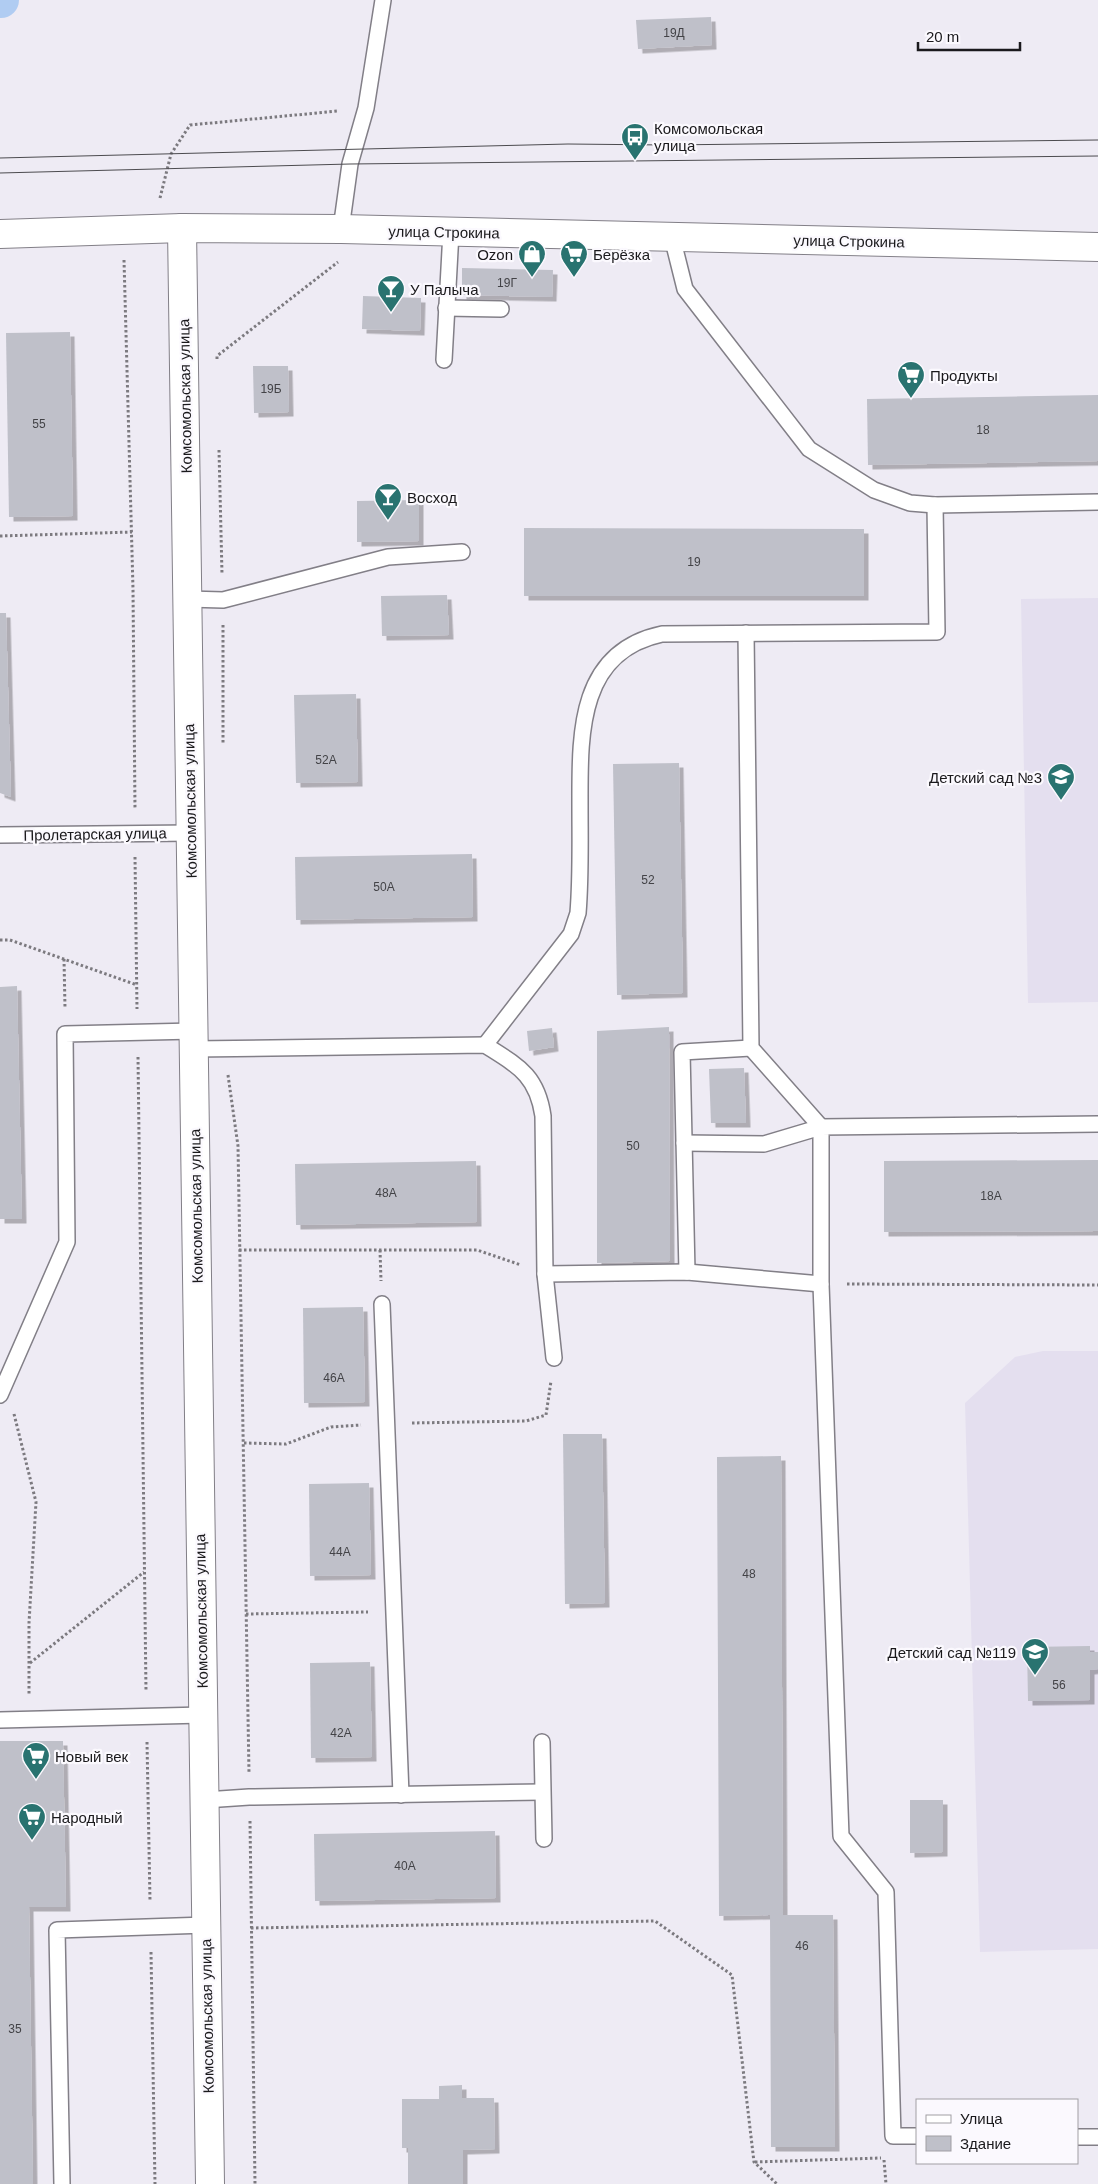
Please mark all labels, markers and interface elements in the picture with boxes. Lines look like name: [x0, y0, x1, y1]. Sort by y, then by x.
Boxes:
scale bar: [918, 20, 1020, 52]
house number: 19Д: [663, 26, 685, 40]
text: 20 m: [926, 28, 959, 45]
place label: Комсомольская улица: [654, 120, 763, 154]
bus stop icon: Комсомольская улица: [620, 122, 650, 161]
street label: улица Строкина: [388, 223, 500, 241]
street label: улица Строкина: [793, 232, 905, 250]
shop icon: Ozon: [517, 239, 547, 278]
supermarket icon: Берёзка: [559, 239, 589, 278]
place label: Ozon: [477, 246, 513, 263]
place label: Берёзка: [593, 246, 651, 263]
bar icon: У Палыча: [376, 274, 406, 313]
house number: 19Г: [497, 276, 517, 290]
place label: У Палыча: [410, 281, 479, 298]
street label: Комсомольская улица: [175, 318, 195, 473]
supermarket icon: Продукты: [896, 360, 926, 399]
place label: Продукты: [930, 367, 998, 384]
house number: 19Б: [260, 382, 282, 396]
house number: 55: [32, 417, 46, 431]
house number: 18: [976, 423, 990, 437]
bar icon: Восход: [373, 482, 403, 521]
place label: Восход: [407, 489, 457, 506]
house number: 19: [687, 555, 701, 569]
street label: Комсомольская улица: [180, 723, 200, 878]
house number: 52А: [315, 753, 337, 767]
school or university icon: Детский сад №3: [1046, 762, 1076, 801]
place label: Детский сад №3: [929, 769, 1042, 786]
street label: Пролетарская улица: [23, 824, 167, 844]
house number: 52: [641, 873, 655, 887]
house number: 50А: [373, 880, 395, 894]
street label: Комсомольская улица: [186, 1128, 206, 1283]
house number: 50: [626, 1139, 640, 1153]
house number: 48А: [375, 1186, 397, 1200]
house number: 18А: [980, 1189, 1002, 1203]
house number: 46А: [323, 1371, 345, 1385]
street label: Комсомольская улица: [191, 1533, 211, 1688]
house number: 44А: [329, 1545, 351, 1559]
house number: 48: [742, 1567, 756, 1581]
school or university icon: Детский сад №119: [1020, 1637, 1050, 1676]
place label: Детский сад №119: [888, 1644, 1016, 1661]
house number: 56: [1052, 1678, 1066, 1692]
house number: 42А: [330, 1726, 352, 1740]
supermarket icon: Новый век: [21, 1741, 51, 1780]
place label: Новый век: [55, 1748, 129, 1765]
supermarket icon: Народный: [17, 1802, 47, 1841]
place label: Народный: [51, 1809, 123, 1826]
house number: 40А: [394, 1859, 416, 1873]
street label: Комсомольская улица: [197, 1938, 217, 2093]
house number: 46: [795, 1939, 809, 1953]
house number: 35: [8, 2022, 22, 2036]
legend: [916, 2099, 1078, 2164]
text: Улица: [960, 2110, 1003, 2127]
text: Здание: [960, 2135, 1011, 2152]

